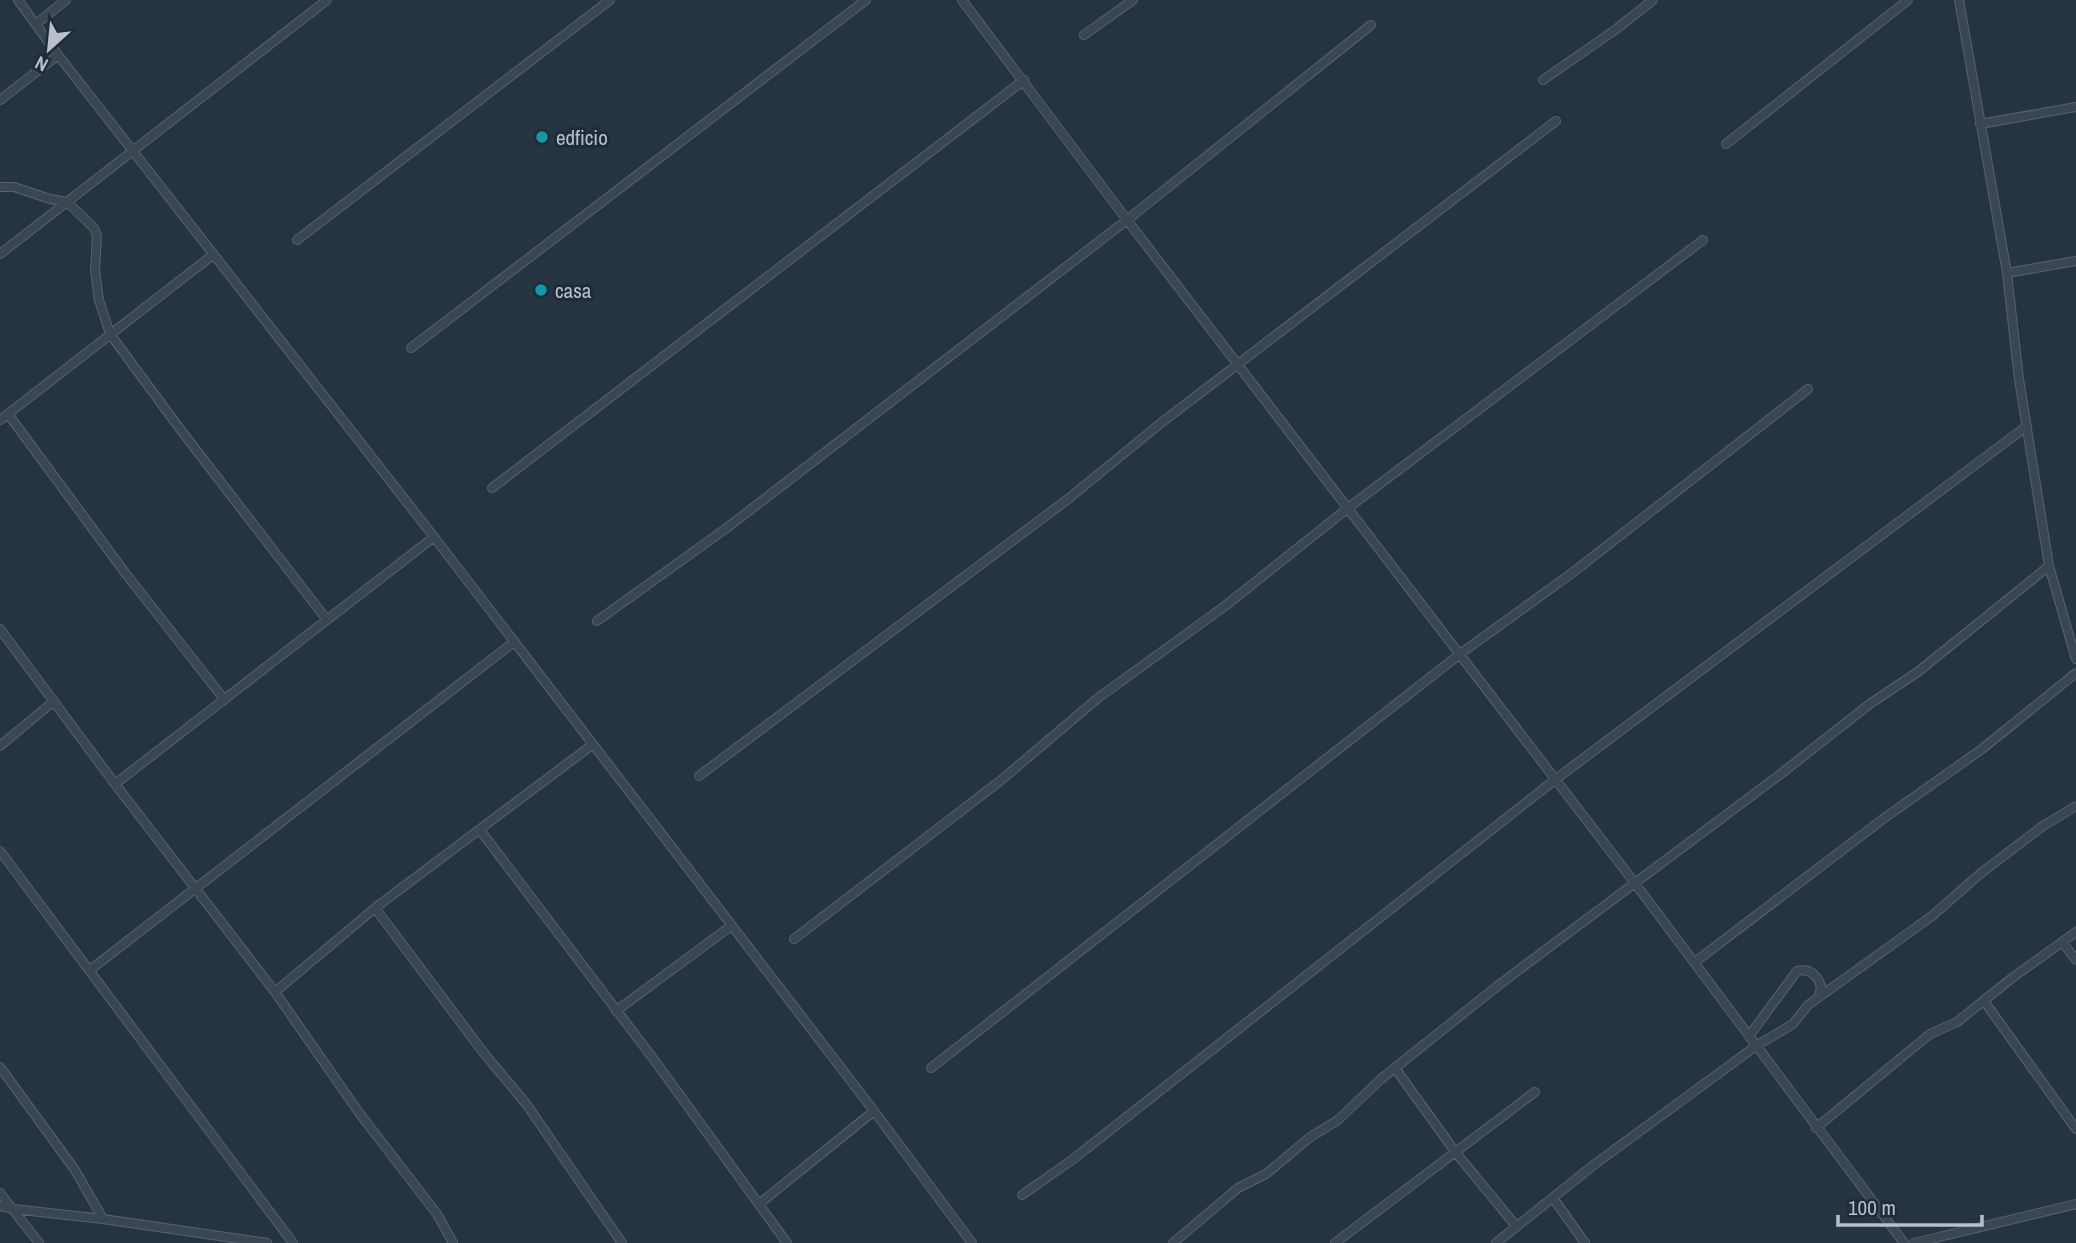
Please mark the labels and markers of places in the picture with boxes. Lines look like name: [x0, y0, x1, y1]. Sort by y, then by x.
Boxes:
place label: edficio: [556, 123, 608, 152]
marker: edficio: [534, 129, 550, 145]
place label: casa: [555, 276, 592, 305]
marker: casa: [533, 282, 549, 298]

